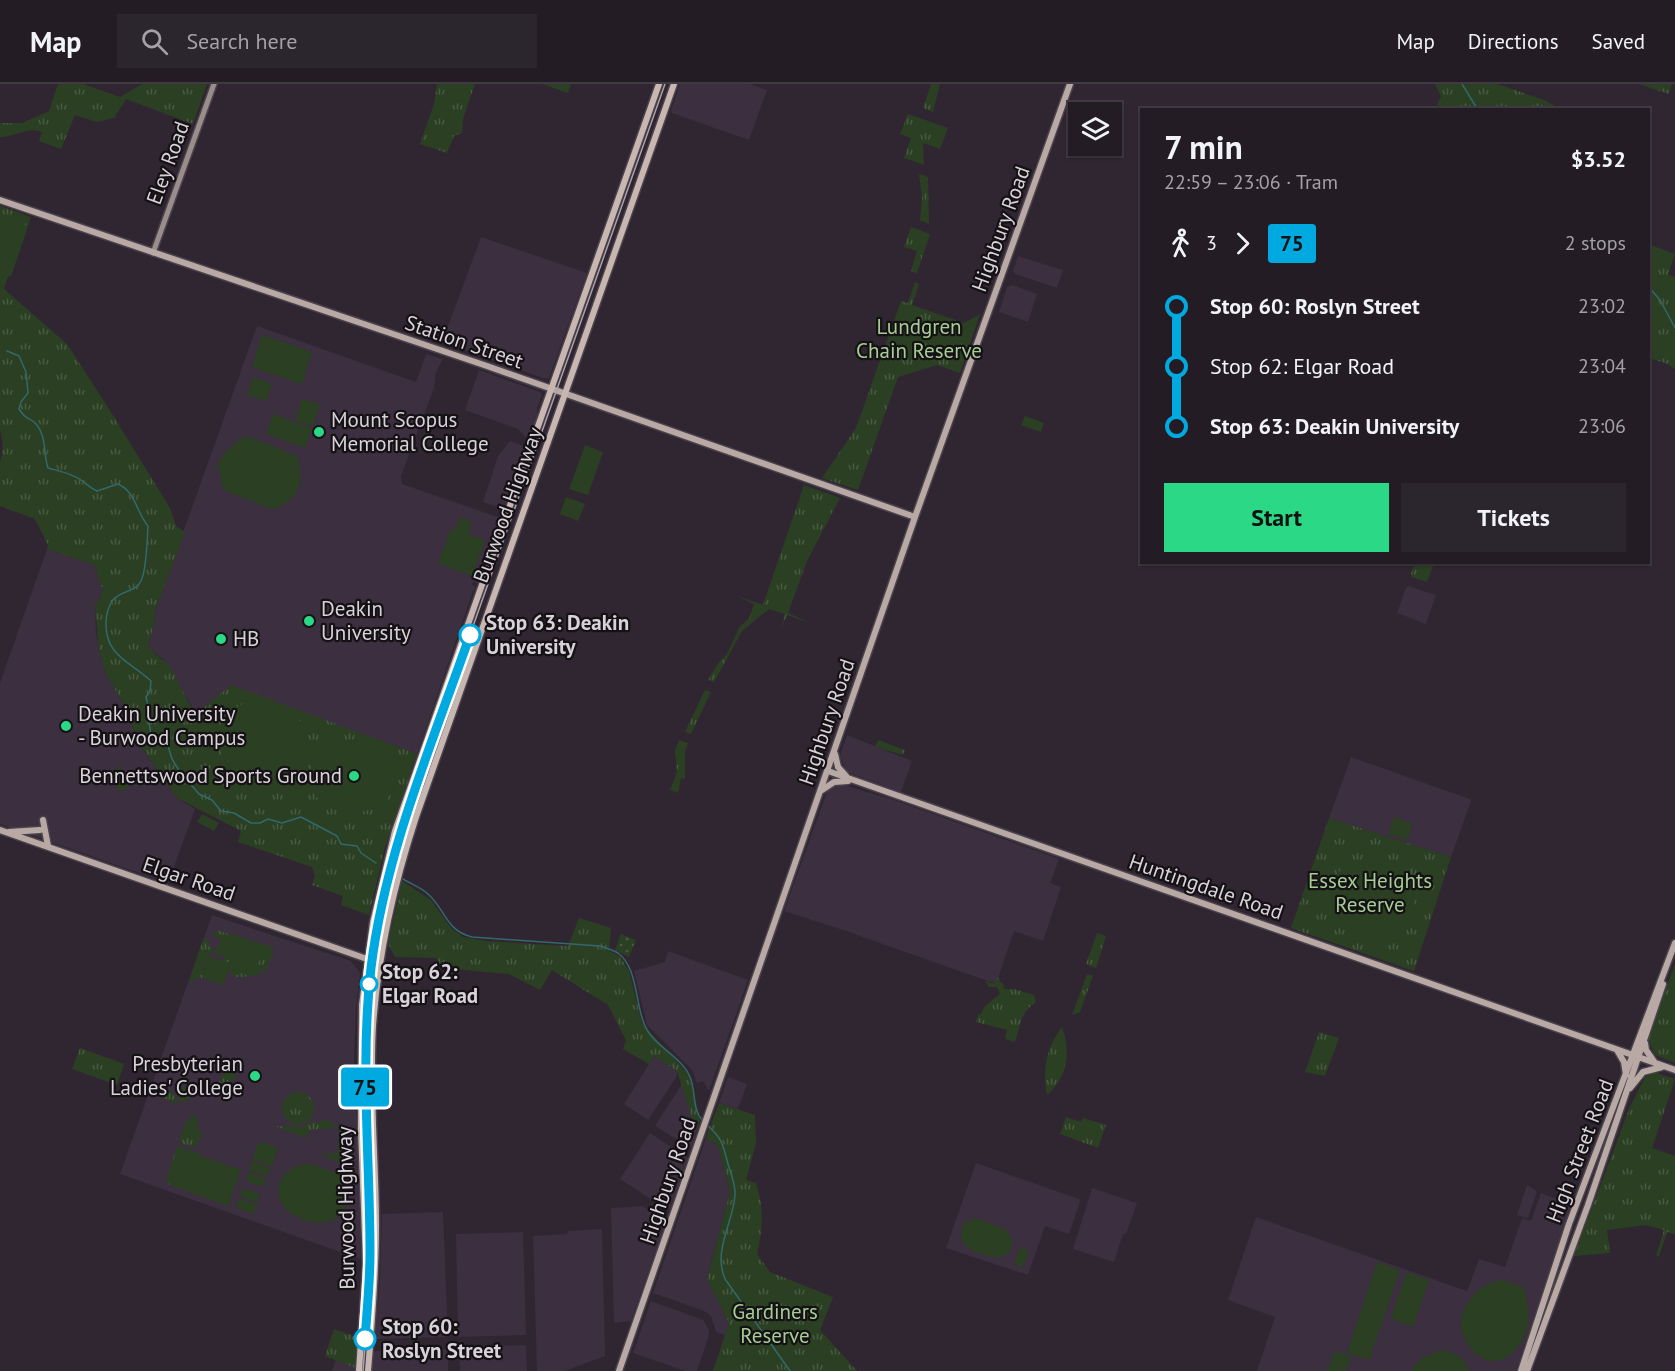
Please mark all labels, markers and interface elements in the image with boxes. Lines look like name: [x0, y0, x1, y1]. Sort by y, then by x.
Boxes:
search box: [117, 14, 537, 68]
text: Map: [30, 23, 81, 60]
icon: search: [138, 25, 171, 58]
text: Search here: [186, 27, 297, 55]
text: Map: [1396, 28, 1435, 55]
text: Directions: [1468, 28, 1559, 55]
text: Saved: [1592, 28, 1645, 55]
map controls: [1068, 102, 1122, 156]
button: layers: [1068, 102, 1122, 156]
street label: Eley Road: [140, 117, 195, 208]
text: 7 min: [1164, 125, 1243, 168]
text: $3.52: [1571, 145, 1626, 173]
street label: Highbury Road: [965, 162, 1036, 295]
text: 22:59 – 23:06 · Tram: [1164, 169, 1338, 195]
icon: walk: [1164, 227, 1197, 260]
icon: forward: [1226, 227, 1259, 260]
text: 3: [1206, 230, 1217, 256]
text: 75: [1280, 230, 1304, 257]
text: 2 stops: [1565, 230, 1626, 256]
text: Stop 60: Roslyn Street: [1210, 292, 1420, 320]
text: 23:02: [1578, 293, 1626, 319]
street label: Station Street: [401, 309, 527, 374]
park label: Lundgren Chain Reserve: [856, 313, 982, 364]
text: Stop 62: Elgar Road: [1210, 352, 1394, 380]
text: 23:04: [1578, 353, 1626, 379]
place label: Mount Scopus Memorial College: [331, 406, 489, 457]
text: Stop 63: Deakin University: [1210, 412, 1459, 440]
text: 23:06: [1578, 413, 1626, 439]
street label: Burwood Highway: [467, 423, 548, 586]
marker: Mount Scopus Memorial College: [312, 425, 326, 439]
button: Start: [1164, 483, 1389, 552]
button: Tickets: [1401, 483, 1626, 552]
place label: Deakin University: [321, 595, 411, 646]
place label: Stop 63: Deakin University: [486, 609, 629, 660]
marker: Deakin University: [302, 614, 316, 628]
marker: Stop 63: Deakin University: [459, 624, 481, 646]
place label: HB: [233, 625, 259, 652]
marker: HB: [214, 632, 228, 646]
street label: Highbury Road: [792, 655, 861, 788]
place label: Deakin University - Burwood Campus: [78, 700, 245, 751]
marker: Deakin University - Burwood Campus: [59, 719, 73, 733]
place label: Bennettswood Sports Ground: [79, 762, 342, 789]
marker: Bennettswood Sports Ground: [347, 769, 361, 783]
street label: Huntingdale Road: [1126, 848, 1287, 926]
street label: Elgar Road: [139, 850, 239, 907]
park label: Essex Heights Reserve: [1308, 867, 1432, 918]
place label: Stop 62: Elgar Road: [382, 958, 478, 1009]
marker: Stop 62: Elgar Road: [360, 975, 378, 993]
place label: Presbyterian Ladies' College: [110, 1050, 243, 1101]
line badge: 75: [338, 1068, 392, 1106]
marker: Presbyterian Ladies' College: [248, 1069, 262, 1083]
text: 75: [353, 1074, 377, 1101]
street label: High Street Road: [1540, 1075, 1619, 1227]
street label: Highbury Road: [633, 1114, 702, 1247]
street label: Burwood Highway: [331, 1126, 360, 1290]
park label: Gardiners Reserve: [732, 1298, 818, 1349]
place label: Stop 60: Roslyn Street: [382, 1313, 502, 1364]
marker: Stop 60: Roslyn Street: [354, 1328, 376, 1350]

